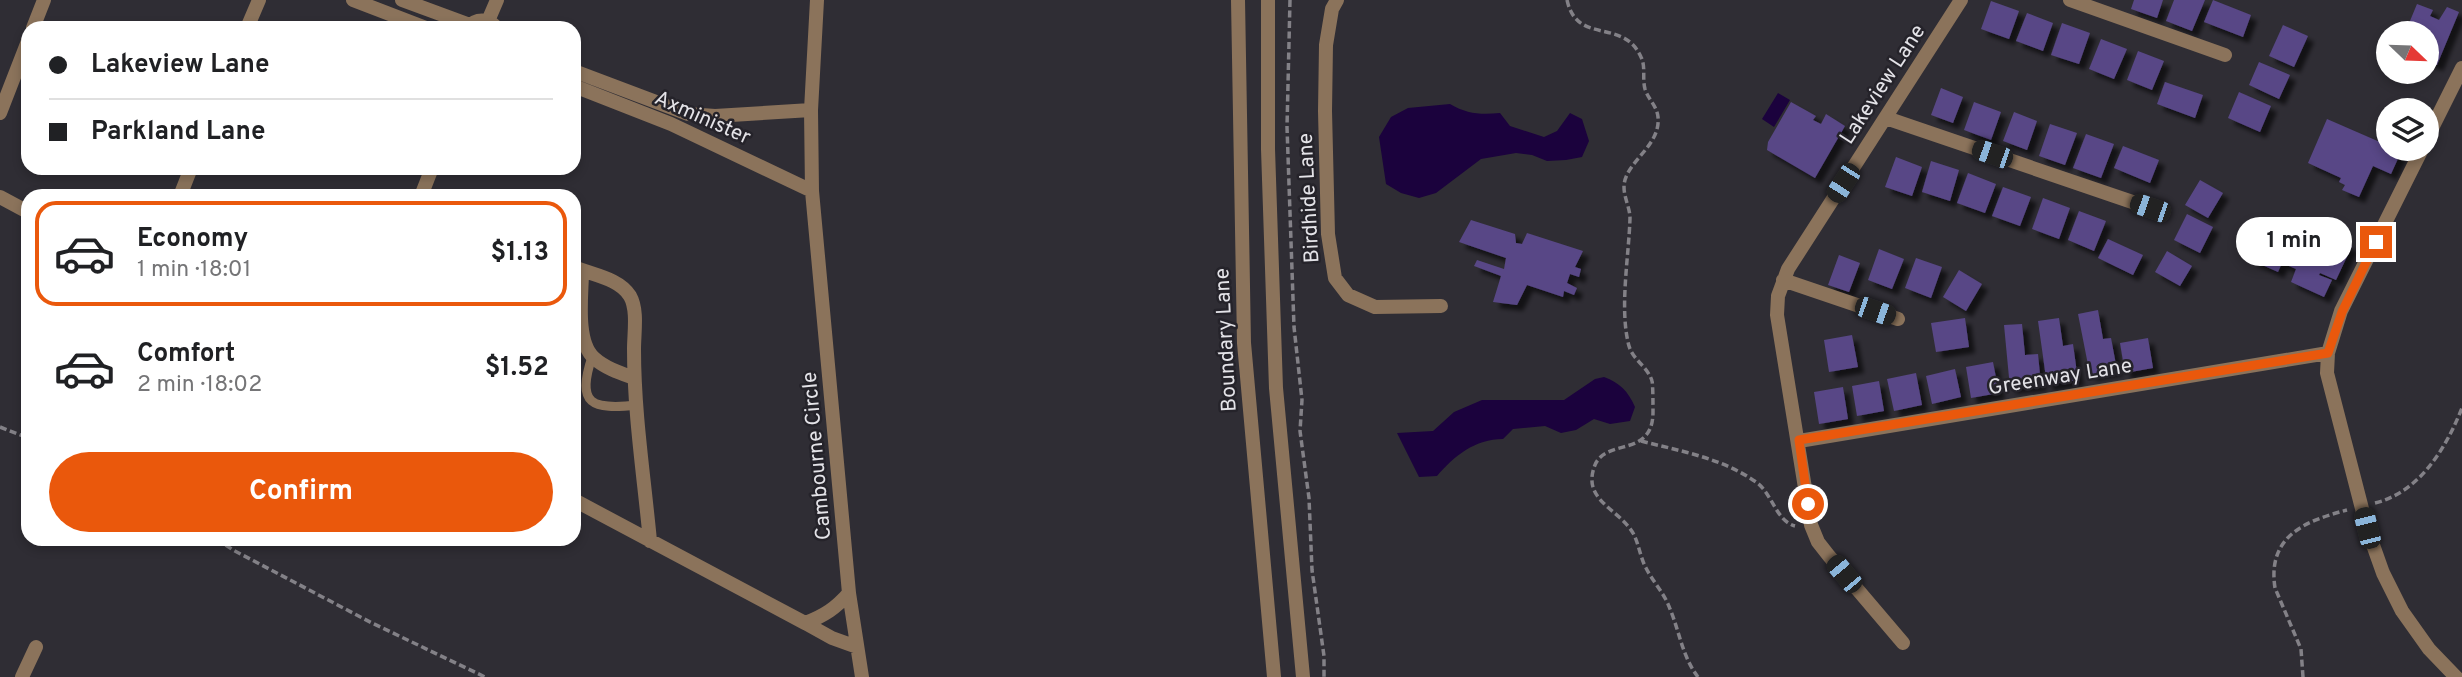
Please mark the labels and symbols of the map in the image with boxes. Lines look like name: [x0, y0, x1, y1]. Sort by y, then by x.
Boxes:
street label: Lakeview Lane: [1834, 20, 1932, 150]
north arrow: [2376, 21, 2440, 84]
street label: Axminister: [650, 85, 755, 152]
street label: Birdhide Lane: [1293, 132, 1326, 264]
car: [1969, 137, 2016, 171]
car: [1823, 160, 1864, 206]
car: [2127, 191, 2174, 225]
callout: 1 min: [2236, 218, 2352, 266]
route end: [2360, 226, 2392, 258]
street label: Boundary Lane: [1209, 267, 1244, 412]
car: [1852, 294, 1899, 328]
street label: Greenway Lane: [1986, 353, 2134, 402]
street label: Cambourne Circle: [797, 371, 838, 541]
route start: [1792, 488, 1824, 520]
car: [2352, 505, 2383, 551]
car: [1823, 551, 1866, 597]

